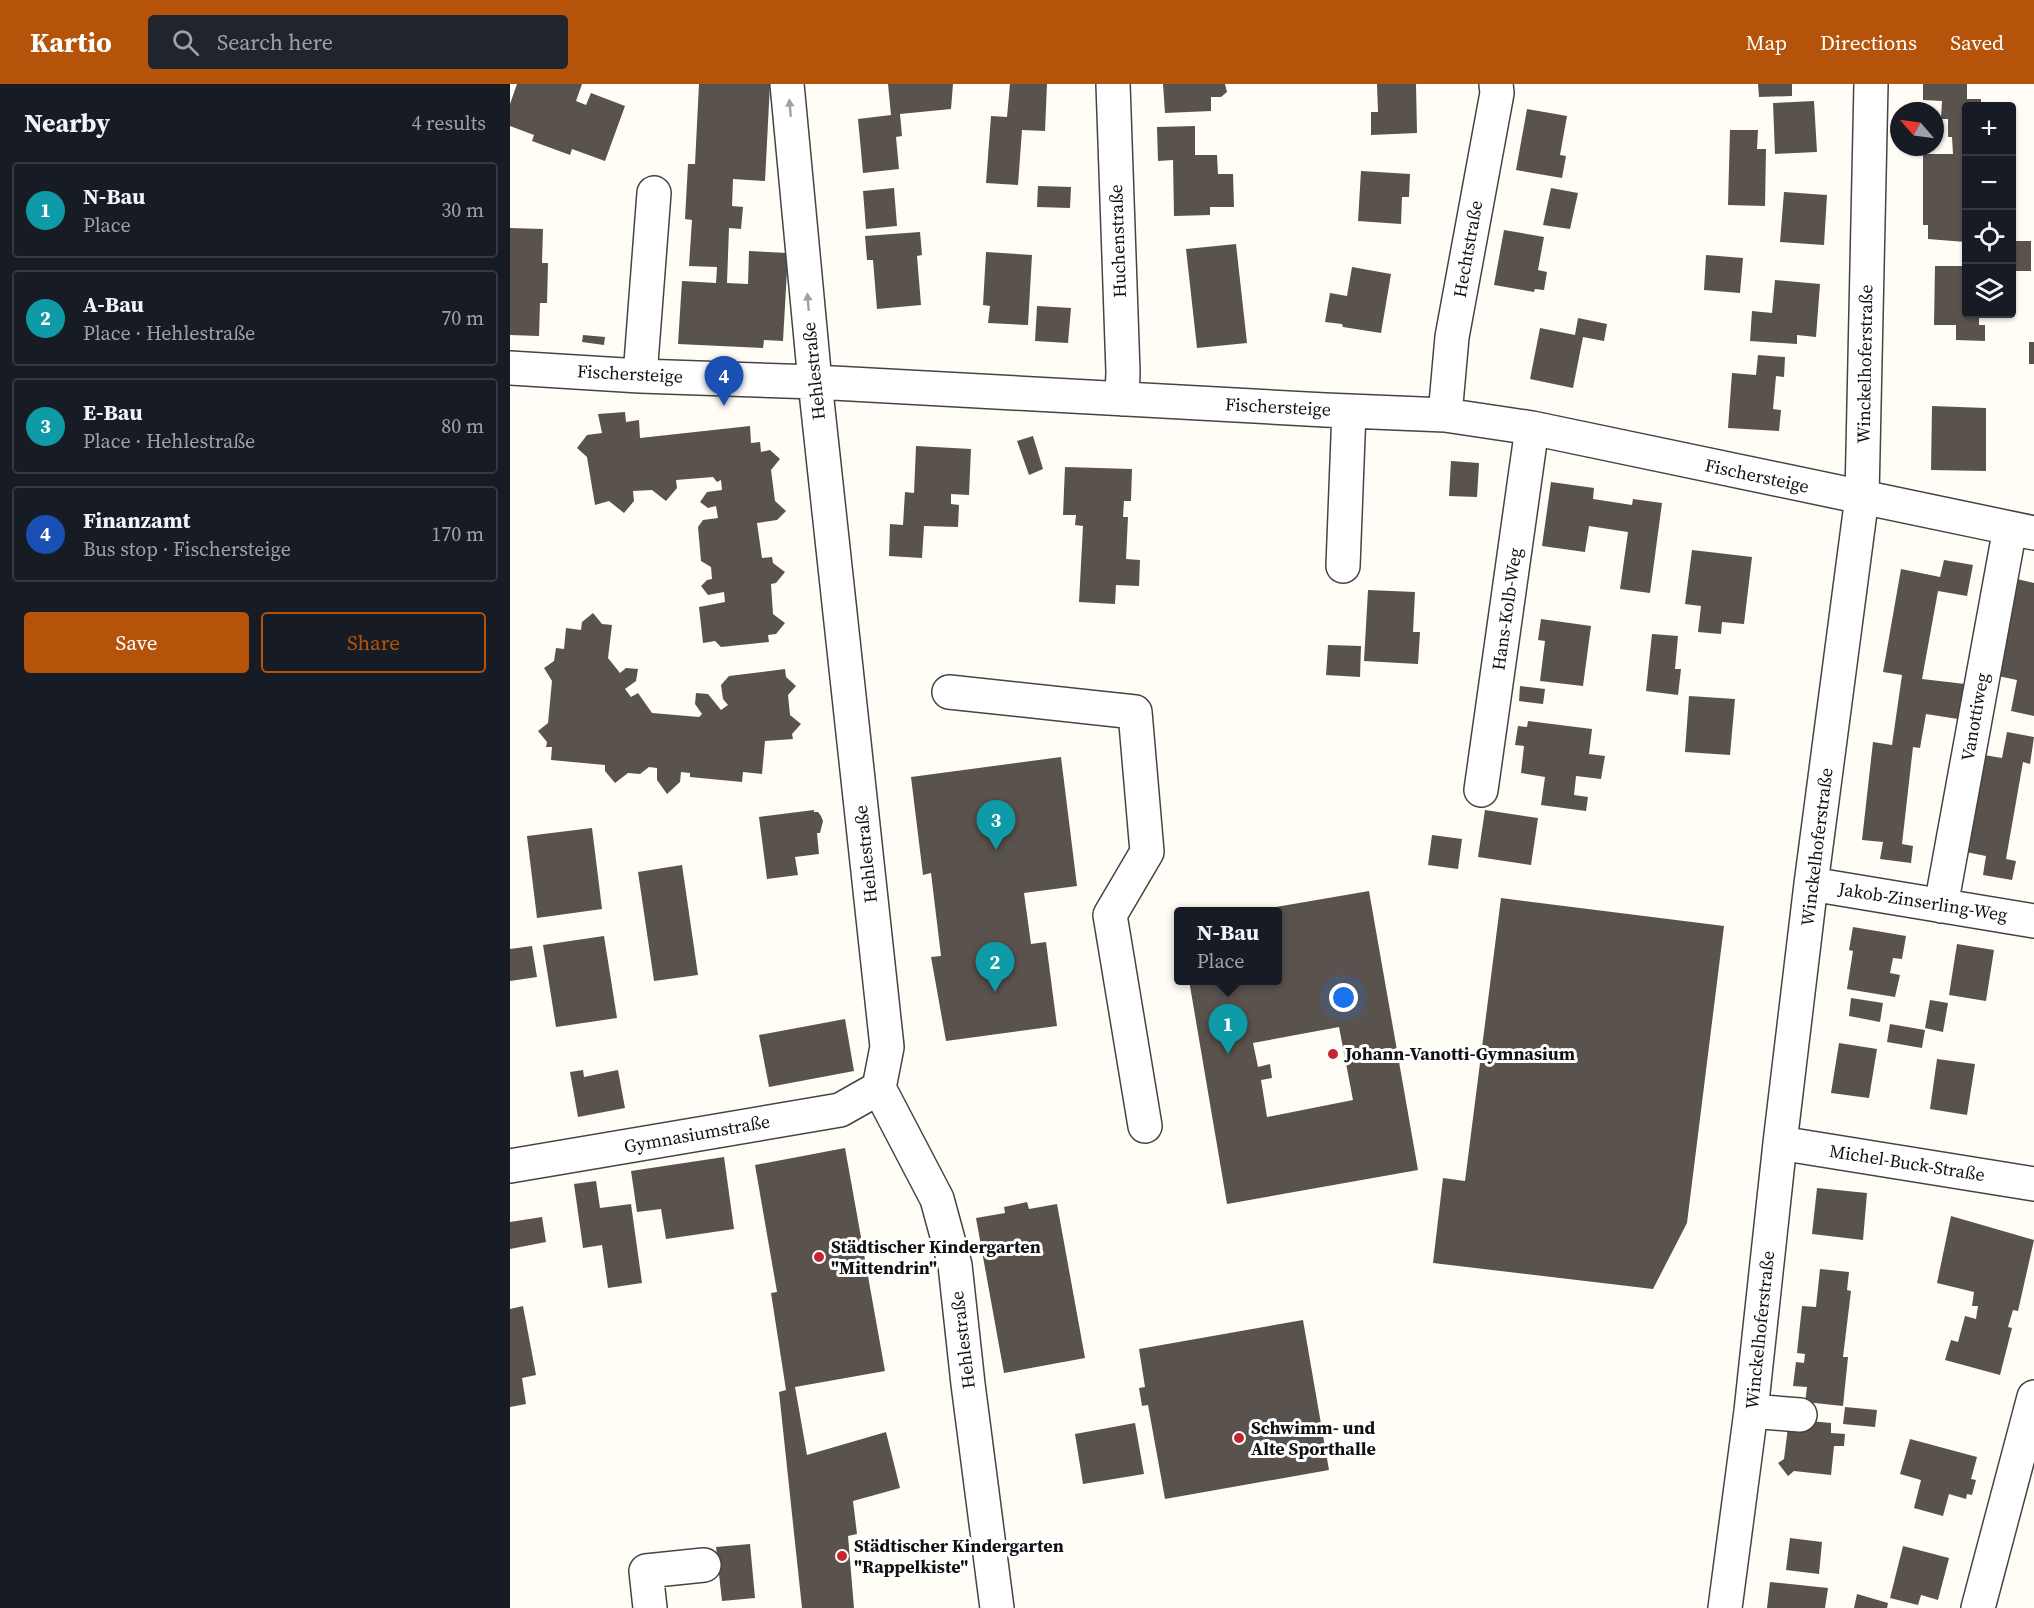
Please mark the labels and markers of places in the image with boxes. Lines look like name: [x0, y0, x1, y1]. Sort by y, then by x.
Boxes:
pin: 4: [704, 356, 744, 406]
pin: 3: [976, 800, 1016, 850]
pin: 2: [976, 942, 1014, 992]
pin: 1: [1208, 1004, 1248, 1054]
place label: Johann-Vanotti-Gymnasium: [1344, 1041, 1575, 1066]
marker: Johann-Vanotti-Gymnasium: [1326, 1047, 1340, 1061]
place label: Städtischer Kindergarten "Mittendrin": [831, 1234, 1041, 1280]
marker: Städtischer Kindergarten "Mittendrin": [812, 1250, 826, 1264]
place label: Schwimm- und Alte Sporthalle: [1251, 1415, 1376, 1461]
marker: Schwimm- und Alte Sporthalle: [1232, 1431, 1246, 1445]
place label: Städtischer Kindergarten "Rappelkiste": [854, 1533, 1064, 1579]
marker: Städtischer Kindergarten "Rappelkiste": [835, 1549, 849, 1563]

